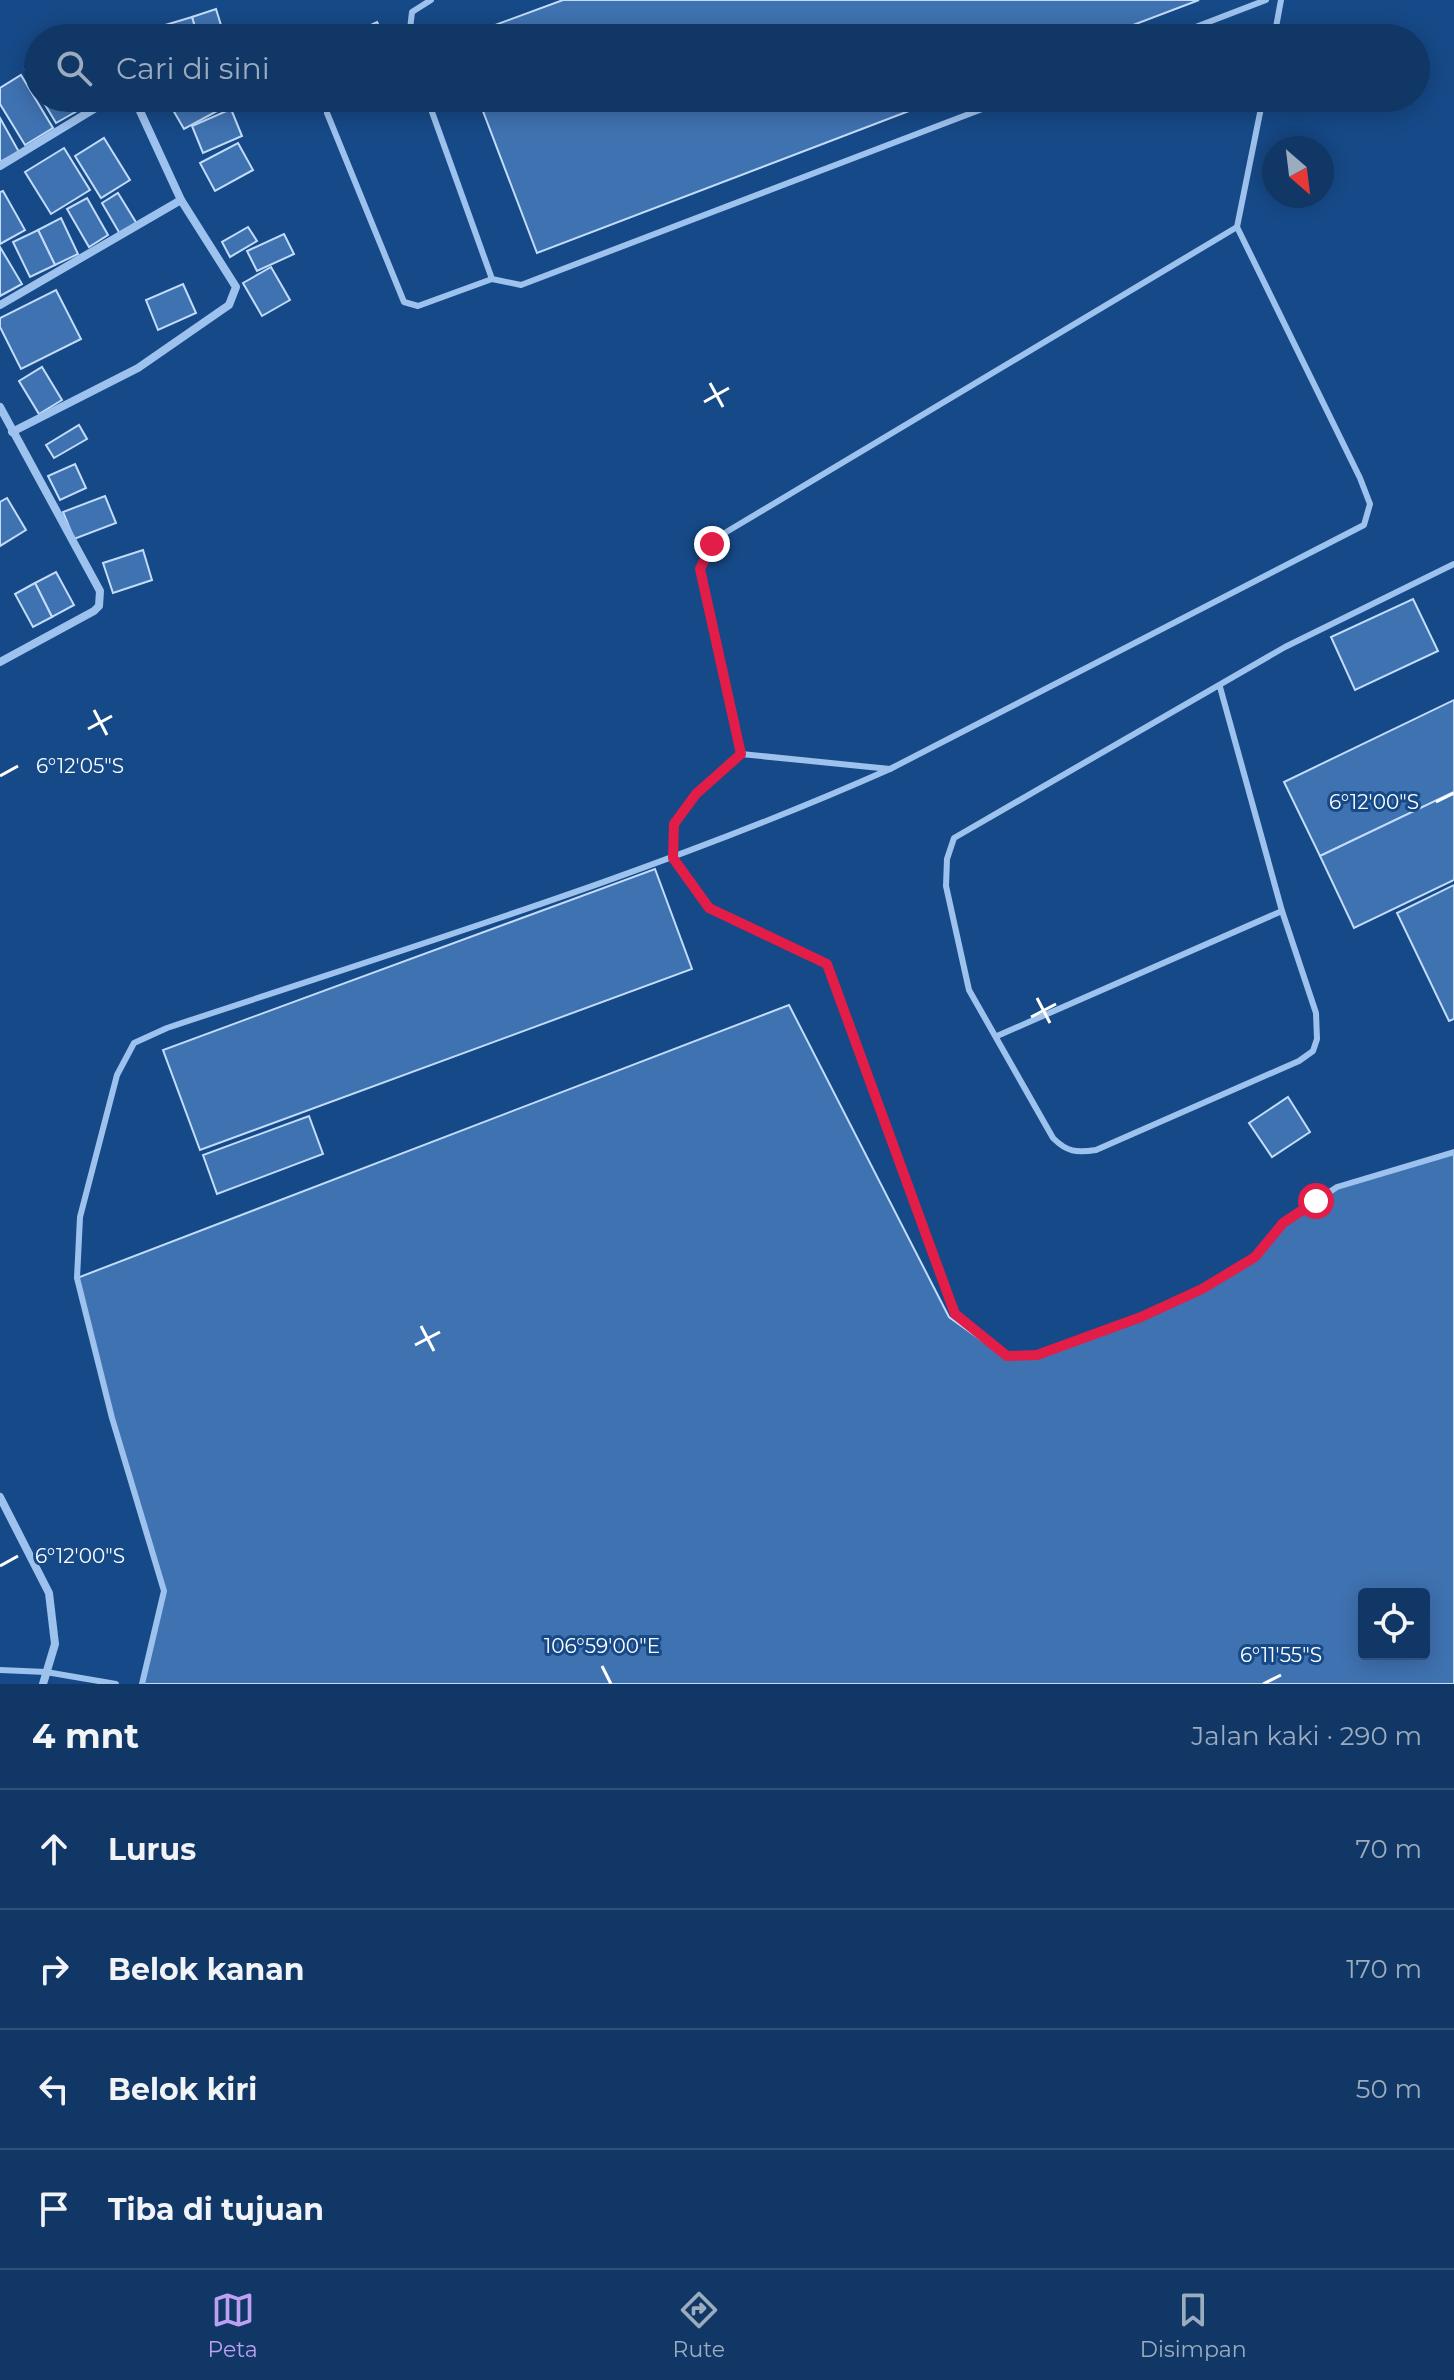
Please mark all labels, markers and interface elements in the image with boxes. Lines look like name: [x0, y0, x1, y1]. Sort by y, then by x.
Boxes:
search box: [24, 24, 1430, 112]
icon: search: [52, 46, 96, 90]
text: Cari di sini: [116, 50, 270, 87]
north arrow: [1262, 136, 1334, 208]
route end: [694, 526, 730, 562]
text: 6°12'05"S: [36, 754, 124, 778]
text: 6°12'00"S: [1329, 790, 1419, 814]
route start: [1298, 1183, 1334, 1219]
text: 6°12'00"S: [35, 1544, 125, 1568]
map controls: [1358, 1588, 1430, 1660]
button: locate: [1358, 1588, 1430, 1660]
text: 106°59'00"E: [544, 1634, 660, 1658]
text: 6°11'55"S: [1240, 1643, 1322, 1667]
text: 4 mnt: [32, 1715, 139, 1757]
text: Jalan kaki · 290 m: [1191, 1720, 1422, 1752]
icon: ahead: [32, 1827, 76, 1871]
text: Lurus: [108, 1831, 196, 1868]
text: 70 m: [1356, 1833, 1422, 1865]
icon: right: [32, 1947, 76, 1991]
text: Belok kanan: [108, 1951, 305, 1988]
text: 170 m: [1346, 1953, 1422, 1985]
icon: left: [32, 2067, 76, 2111]
text: Belok kiri: [108, 2071, 257, 2108]
text: 50 m: [1356, 2073, 1422, 2105]
icon: arrive: [32, 2187, 76, 2231]
text: Tiba di tujuan: [108, 2191, 324, 2228]
tab: Peta: [207, 2288, 258, 2363]
tab: Rute: [673, 2288, 725, 2363]
tab: Disimpan: [1140, 2288, 1247, 2363]

